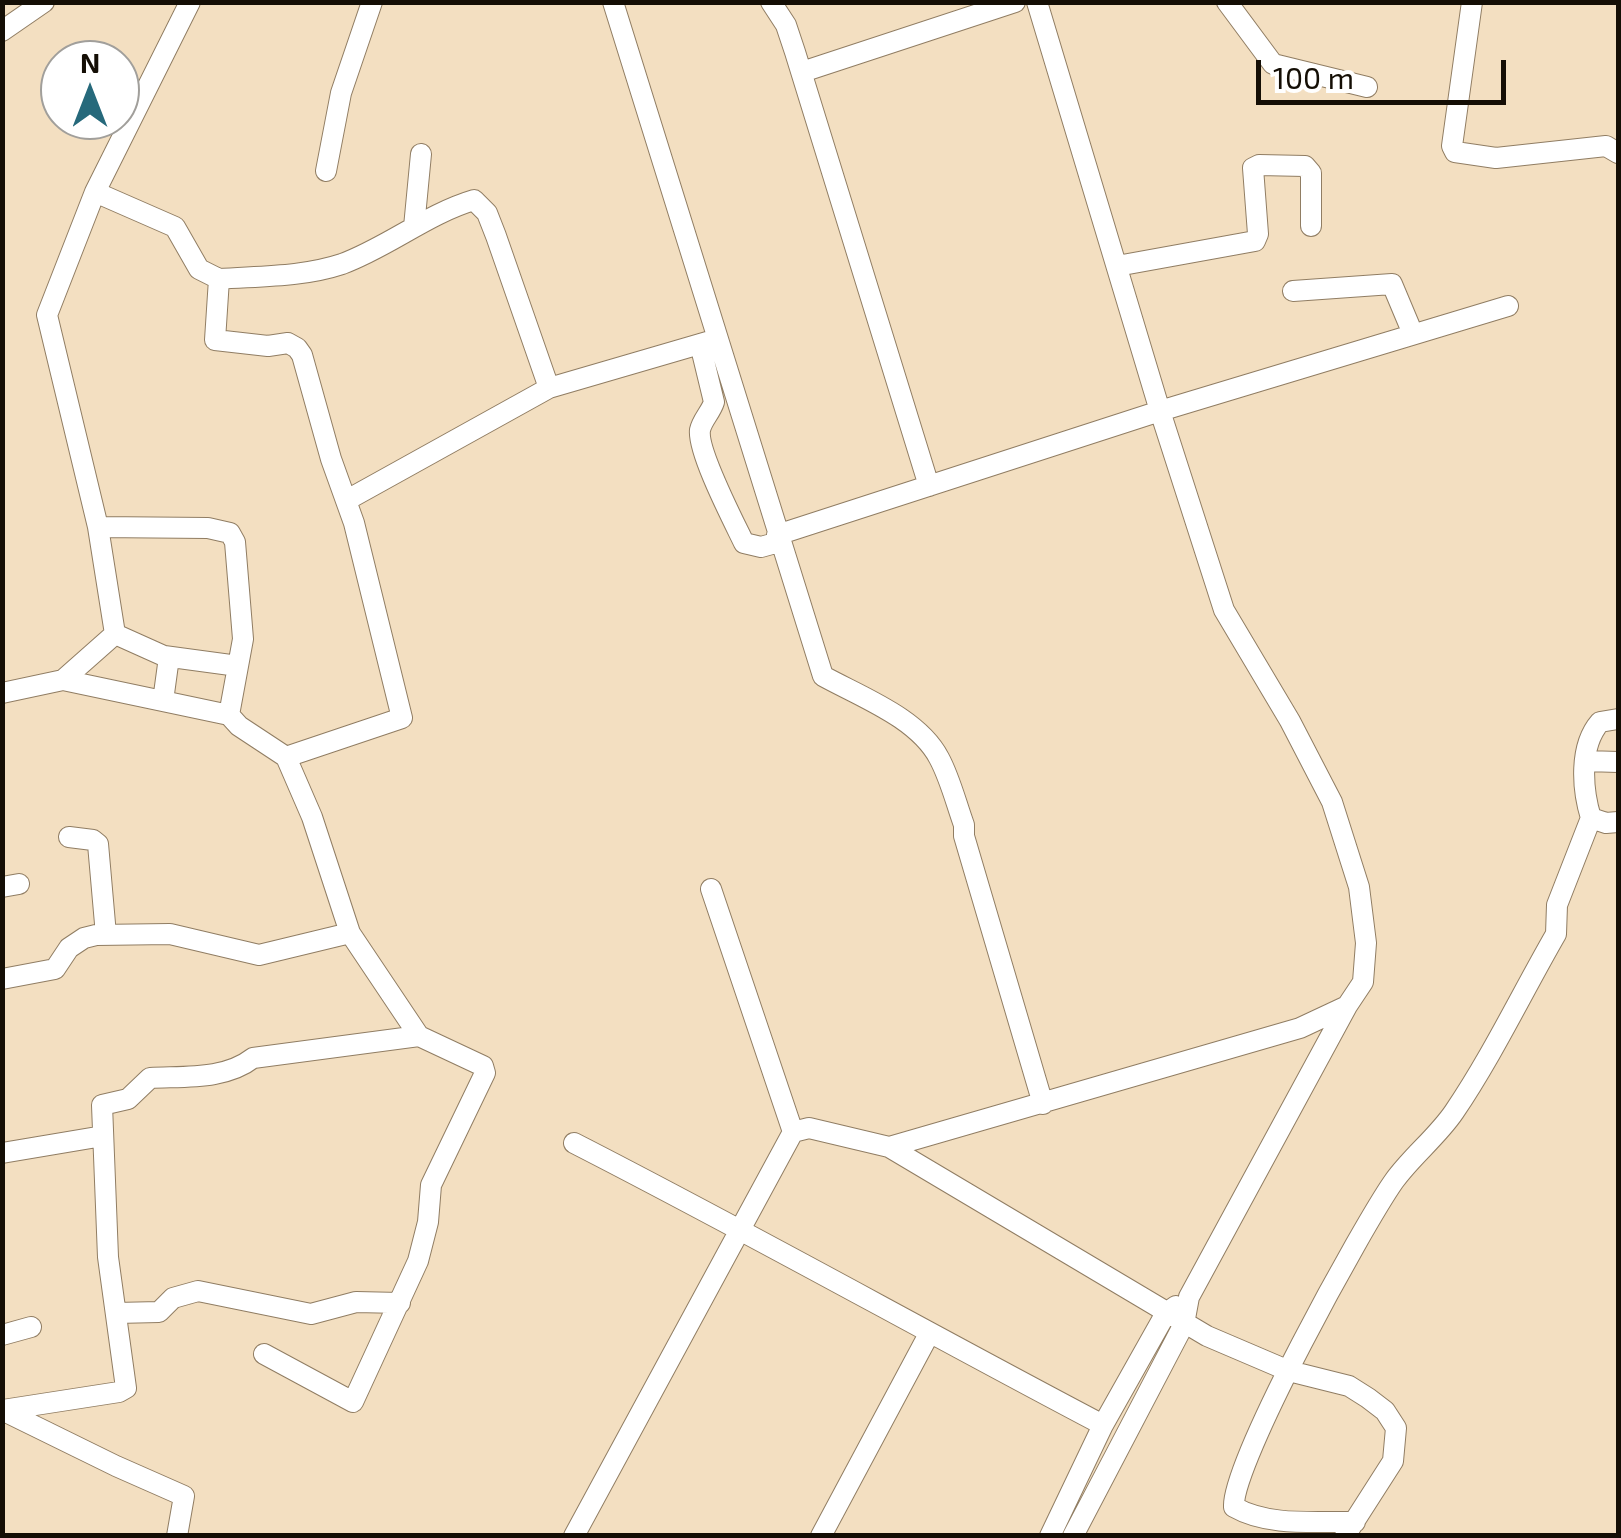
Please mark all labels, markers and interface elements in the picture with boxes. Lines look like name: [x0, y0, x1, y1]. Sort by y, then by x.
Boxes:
north arrow: [40, 40, 140, 140]
scale bar: [1261, 40, 1511, 102]
text: N: [80, 45, 100, 79]
text: 100 m: [1273, 59, 1354, 95]

